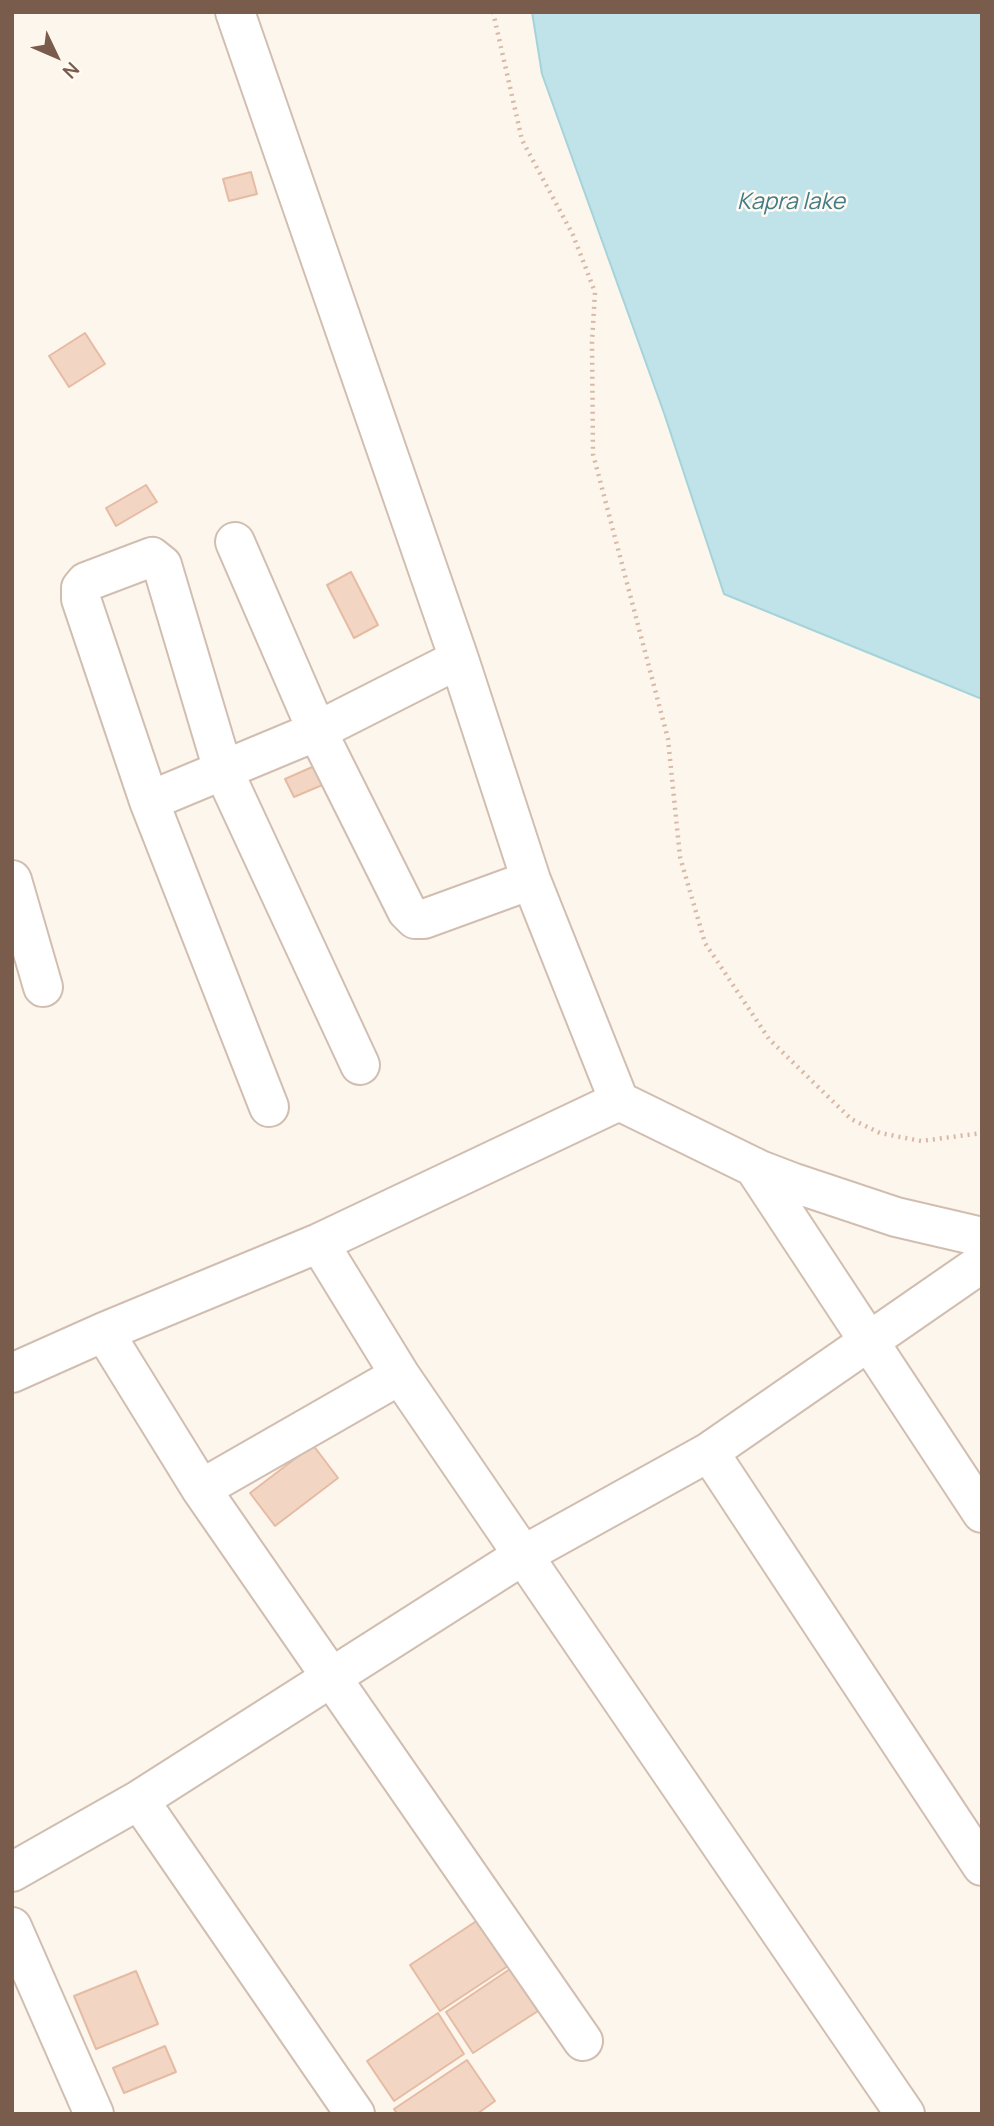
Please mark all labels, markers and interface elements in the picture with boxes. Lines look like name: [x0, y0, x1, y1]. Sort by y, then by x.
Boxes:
north arrow: [21, 21, 91, 91]
text: N: [57, 57, 85, 85]
water label: Kapra lake: [737, 189, 845, 217]

